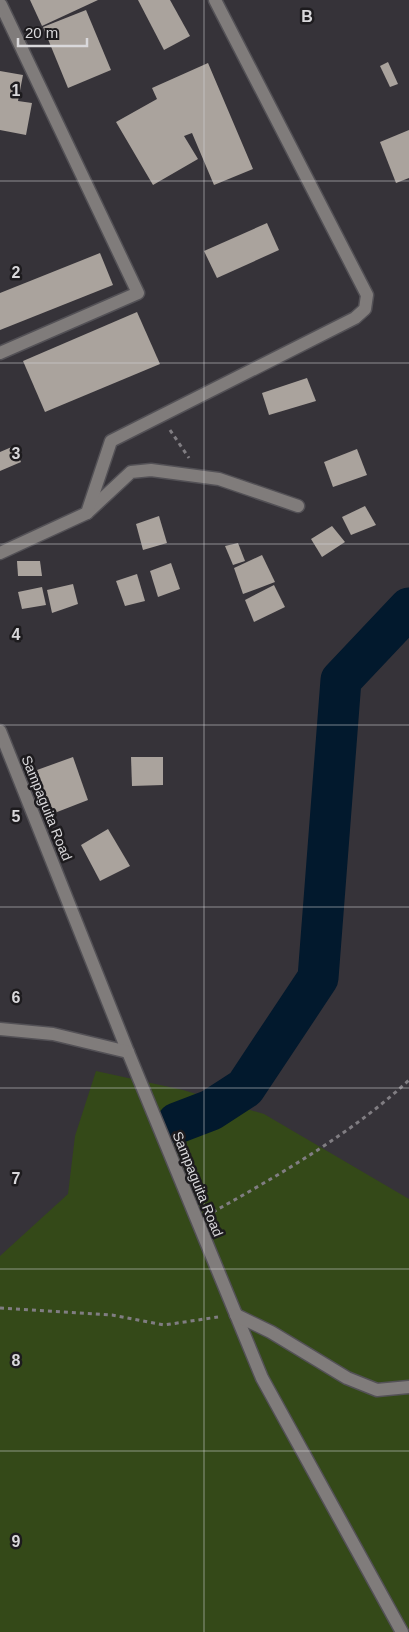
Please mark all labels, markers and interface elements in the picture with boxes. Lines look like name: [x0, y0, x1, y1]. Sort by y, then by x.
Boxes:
text: B: [301, 8, 313, 25]
scale bar: [18, 15, 86, 47]
text: 20 m: [25, 24, 58, 41]
text: 1: [12, 82, 21, 99]
text: 2: [12, 264, 21, 281]
text: 3: [12, 445, 21, 462]
text: 4: [12, 626, 21, 643]
street label: Sampaguita Road: [19, 753, 75, 863]
text: 5: [12, 808, 21, 825]
text: 6: [12, 989, 21, 1006]
street label: Sampaguita Road: [170, 1129, 226, 1239]
text: 7: [12, 1170, 21, 1187]
text: 8: [12, 1352, 21, 1369]
text: 9: [12, 1533, 21, 1550]

